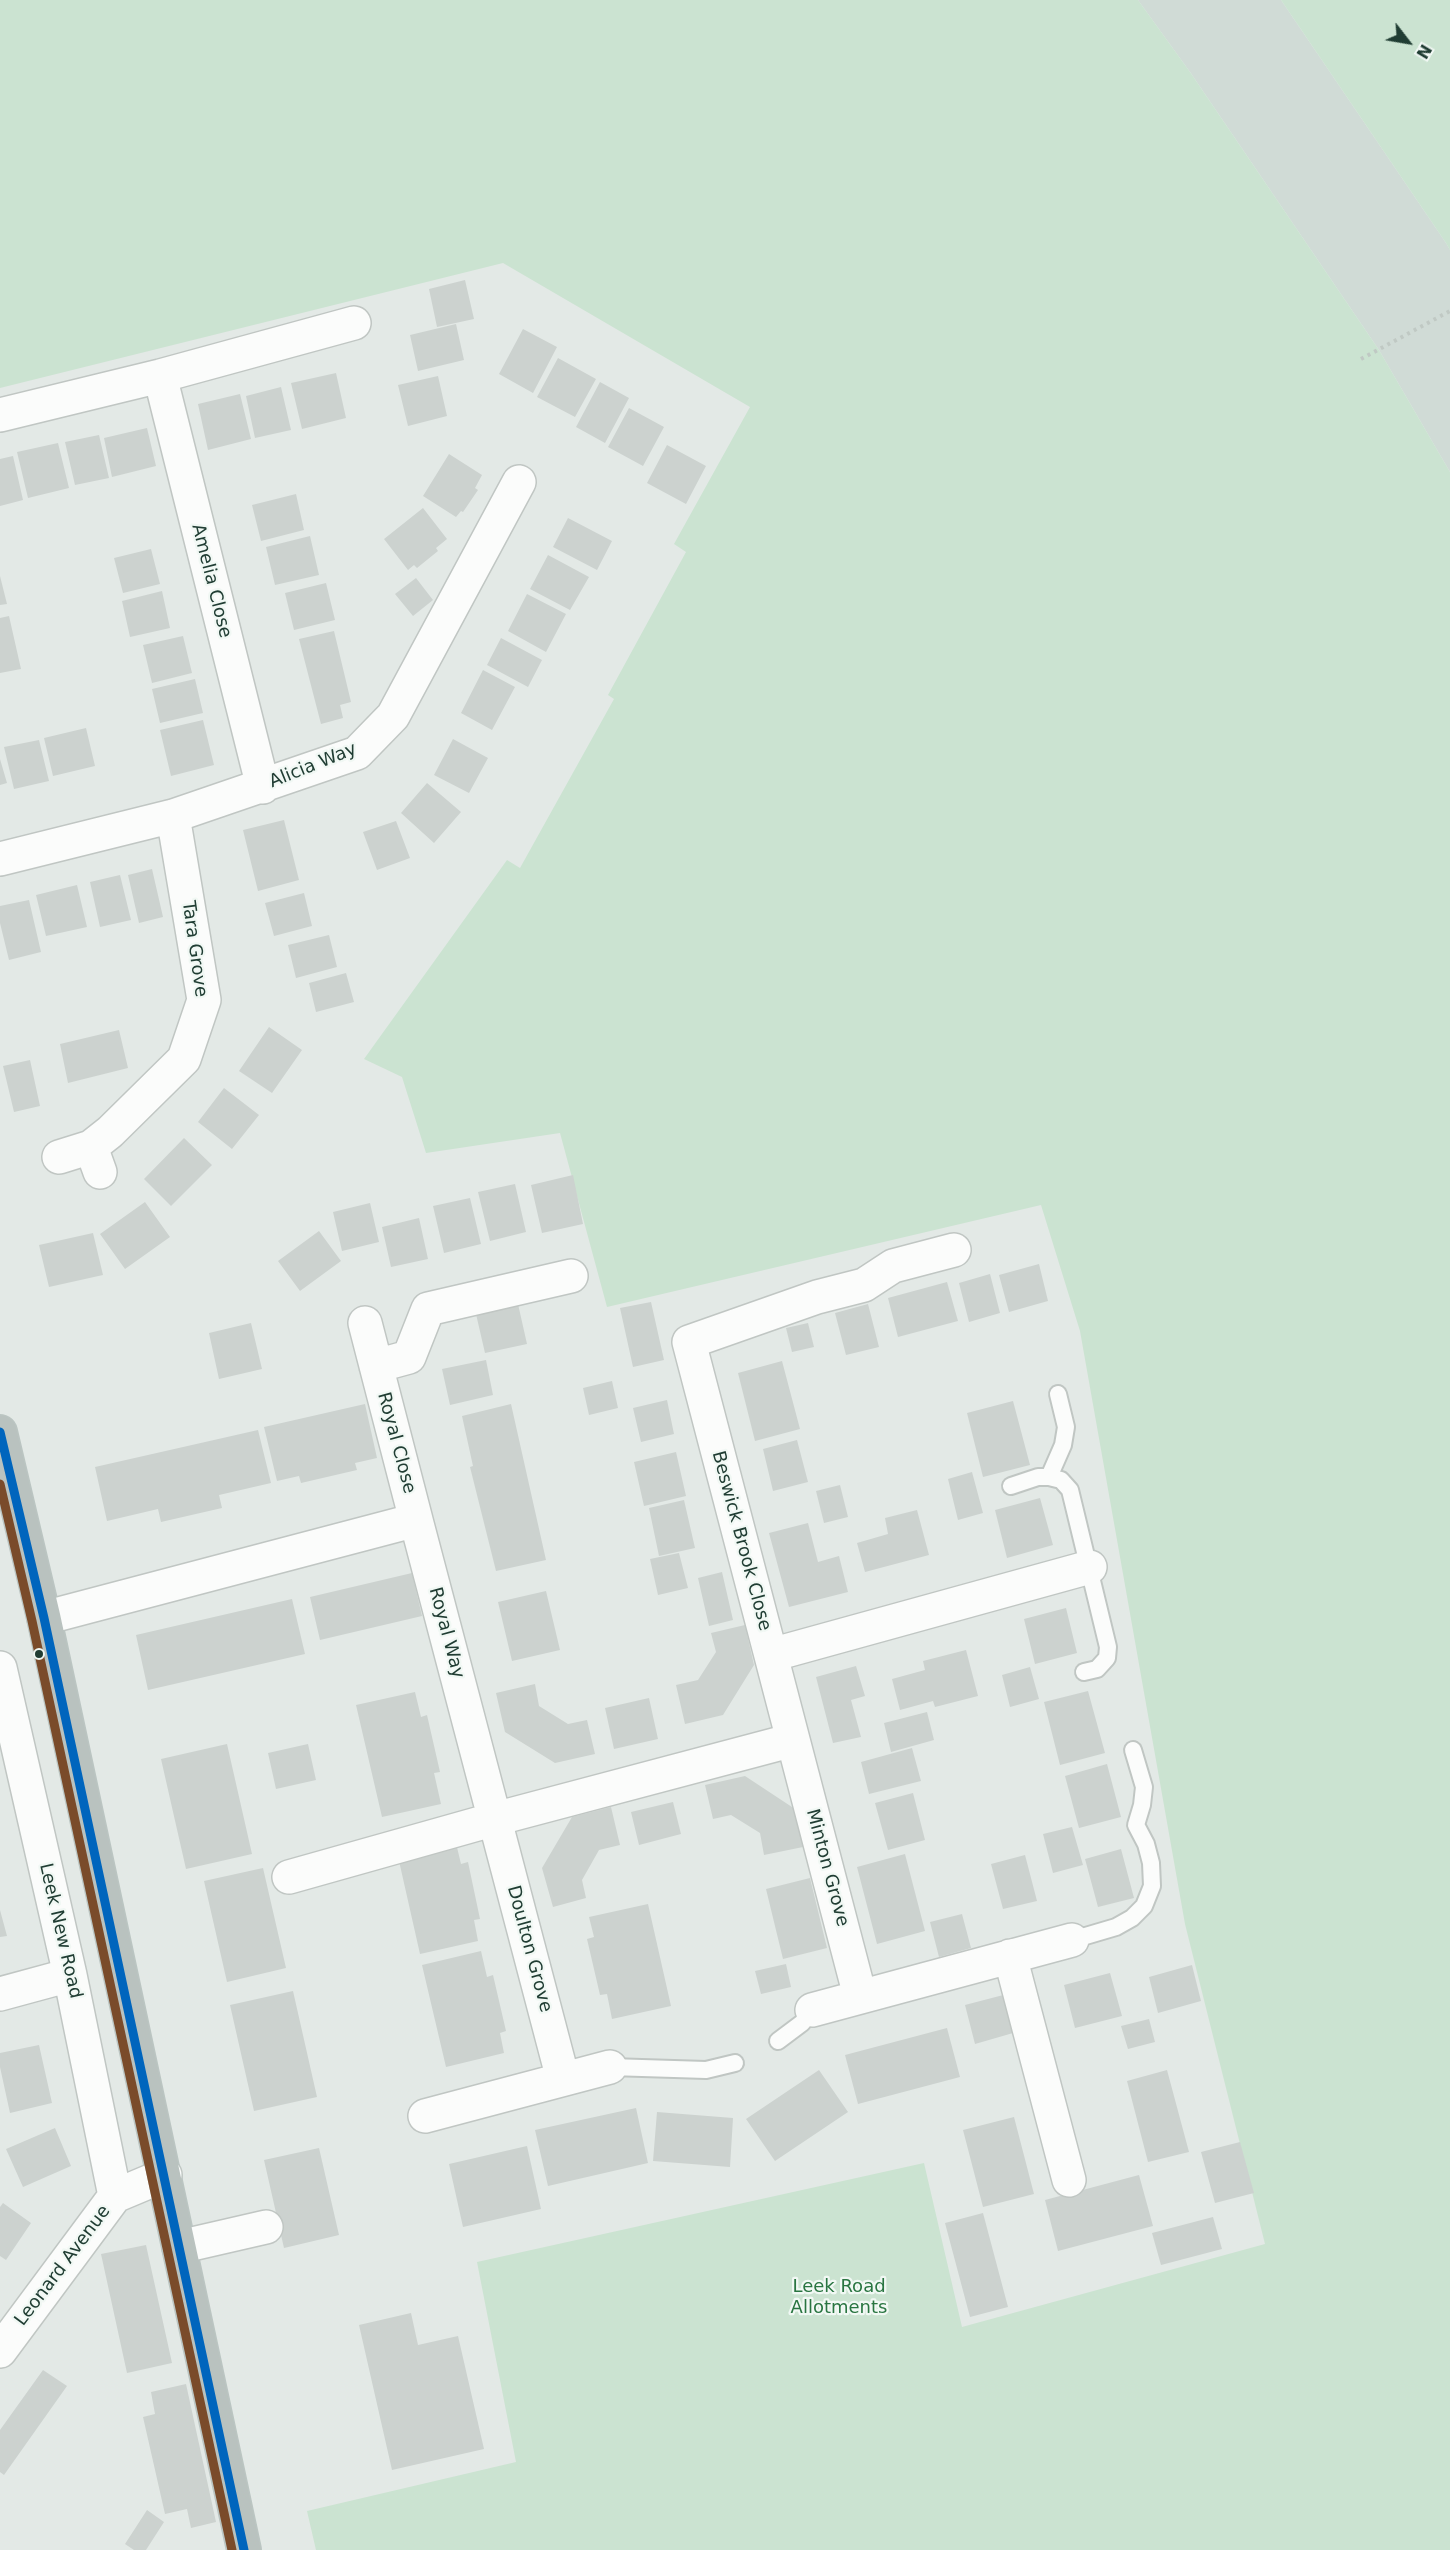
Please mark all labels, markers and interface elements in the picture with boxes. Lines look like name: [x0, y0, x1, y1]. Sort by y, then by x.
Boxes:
north arrow: [1378, 12, 1438, 72]
text: N: [1412, 41, 1435, 62]
street label: Amelia Close: [186, 522, 236, 640]
street label: Alicia Way: [266, 739, 360, 793]
street label: Tara Grove: [177, 900, 211, 998]
street label: Royal Close: [372, 1390, 420, 1496]
street label: Beswick Brook Close: [707, 1449, 775, 1633]
street label: Royal Way: [423, 1585, 469, 1681]
unlabelled marker: [33, 1648, 45, 1660]
street label: Minton Grove: [801, 1807, 853, 1929]
street label: Leek New Road: [34, 1861, 86, 2001]
street label: Doulton Grove: [502, 1883, 556, 2015]
street label: Leonard Avenue: [11, 2201, 115, 2331]
park label: Leek Road Allotments: [791, 2276, 887, 2318]

